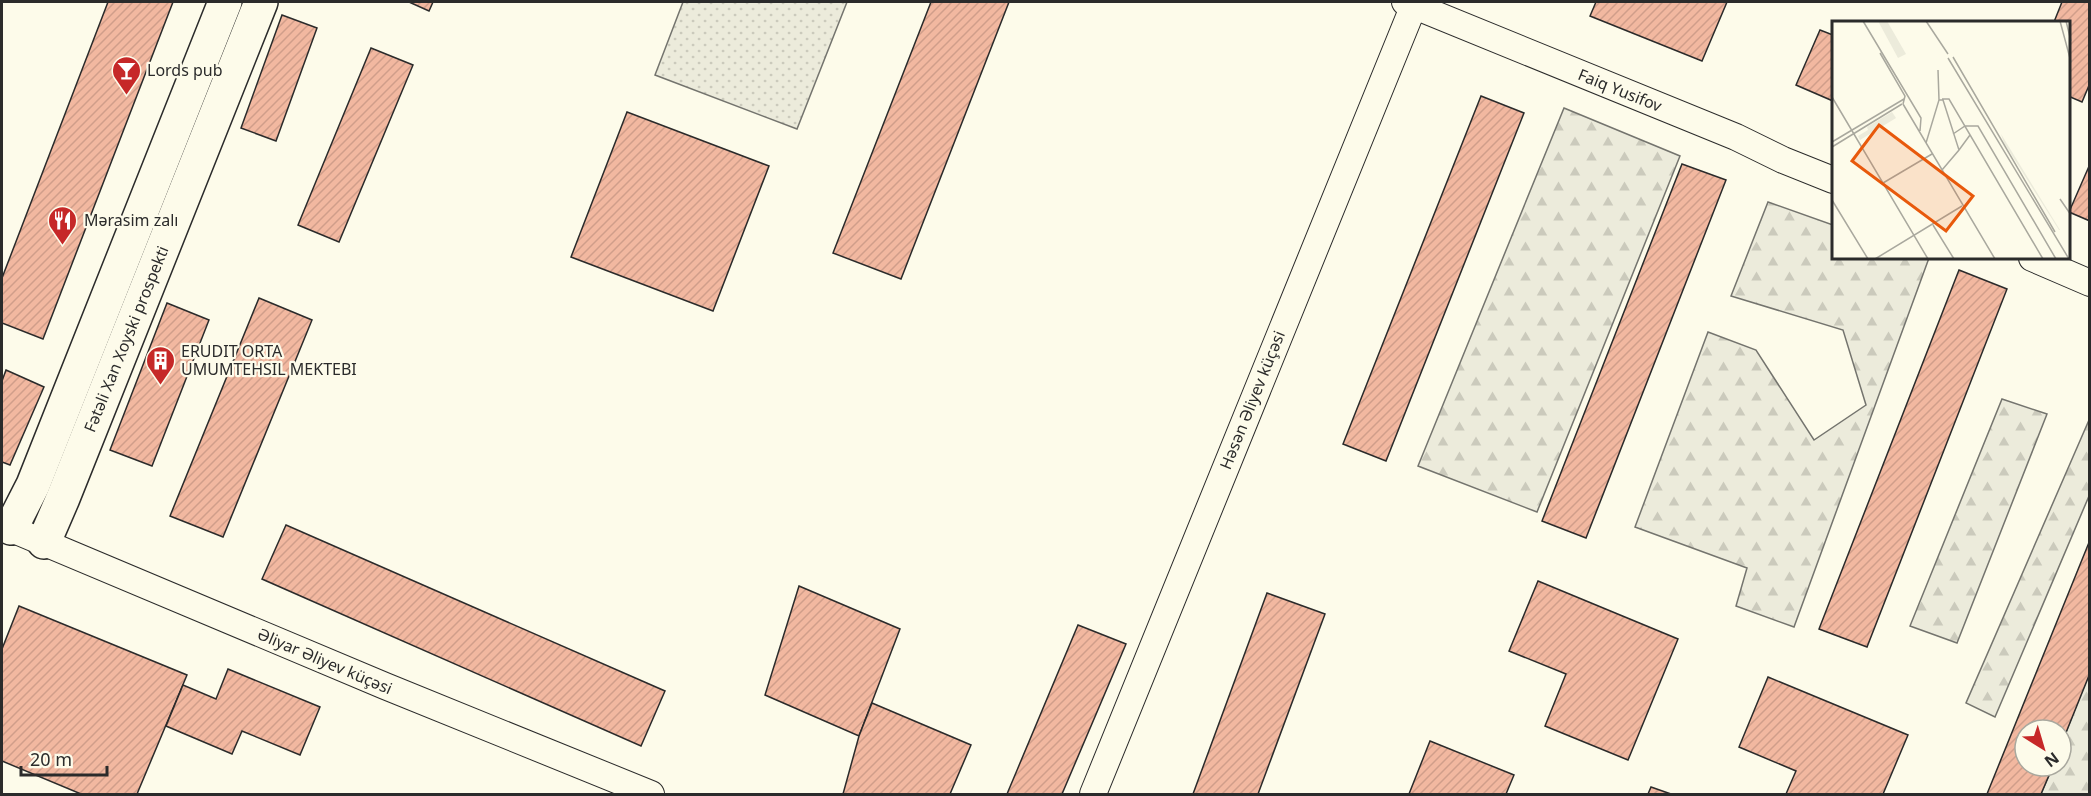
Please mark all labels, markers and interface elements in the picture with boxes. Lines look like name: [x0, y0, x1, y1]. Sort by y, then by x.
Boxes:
inset map: [1832, 21, 2070, 260]
bar icon: Lords pub: [110, 54, 142, 96]
place label: Lords pub: [147, 59, 223, 81]
street label: Faiq Yusifov: [1575, 63, 1666, 117]
restaurant icon: Mərasim zalı: [47, 204, 79, 246]
place label: Mərasim zalı: [84, 209, 178, 231]
street label: Fətəli Xan Xoyski prospekti: [79, 243, 173, 435]
street label: Həsən Əliyev küçəsi: [1214, 327, 1290, 473]
place label: ERUDIT ORTA UMUMTEHSIL MEKTEBI: [181, 340, 357, 380]
building icon: ERUDIT ORTA UMUMTEHSIL MEKTEBI: [144, 344, 176, 386]
street label: Əliyar Əliyev küçəsi: [254, 623, 396, 699]
north arrow: [2013, 718, 2073, 778]
scale bar: [21, 739, 106, 777]
text: 20 m: [30, 747, 72, 771]
text: N: [2040, 747, 2064, 773]

